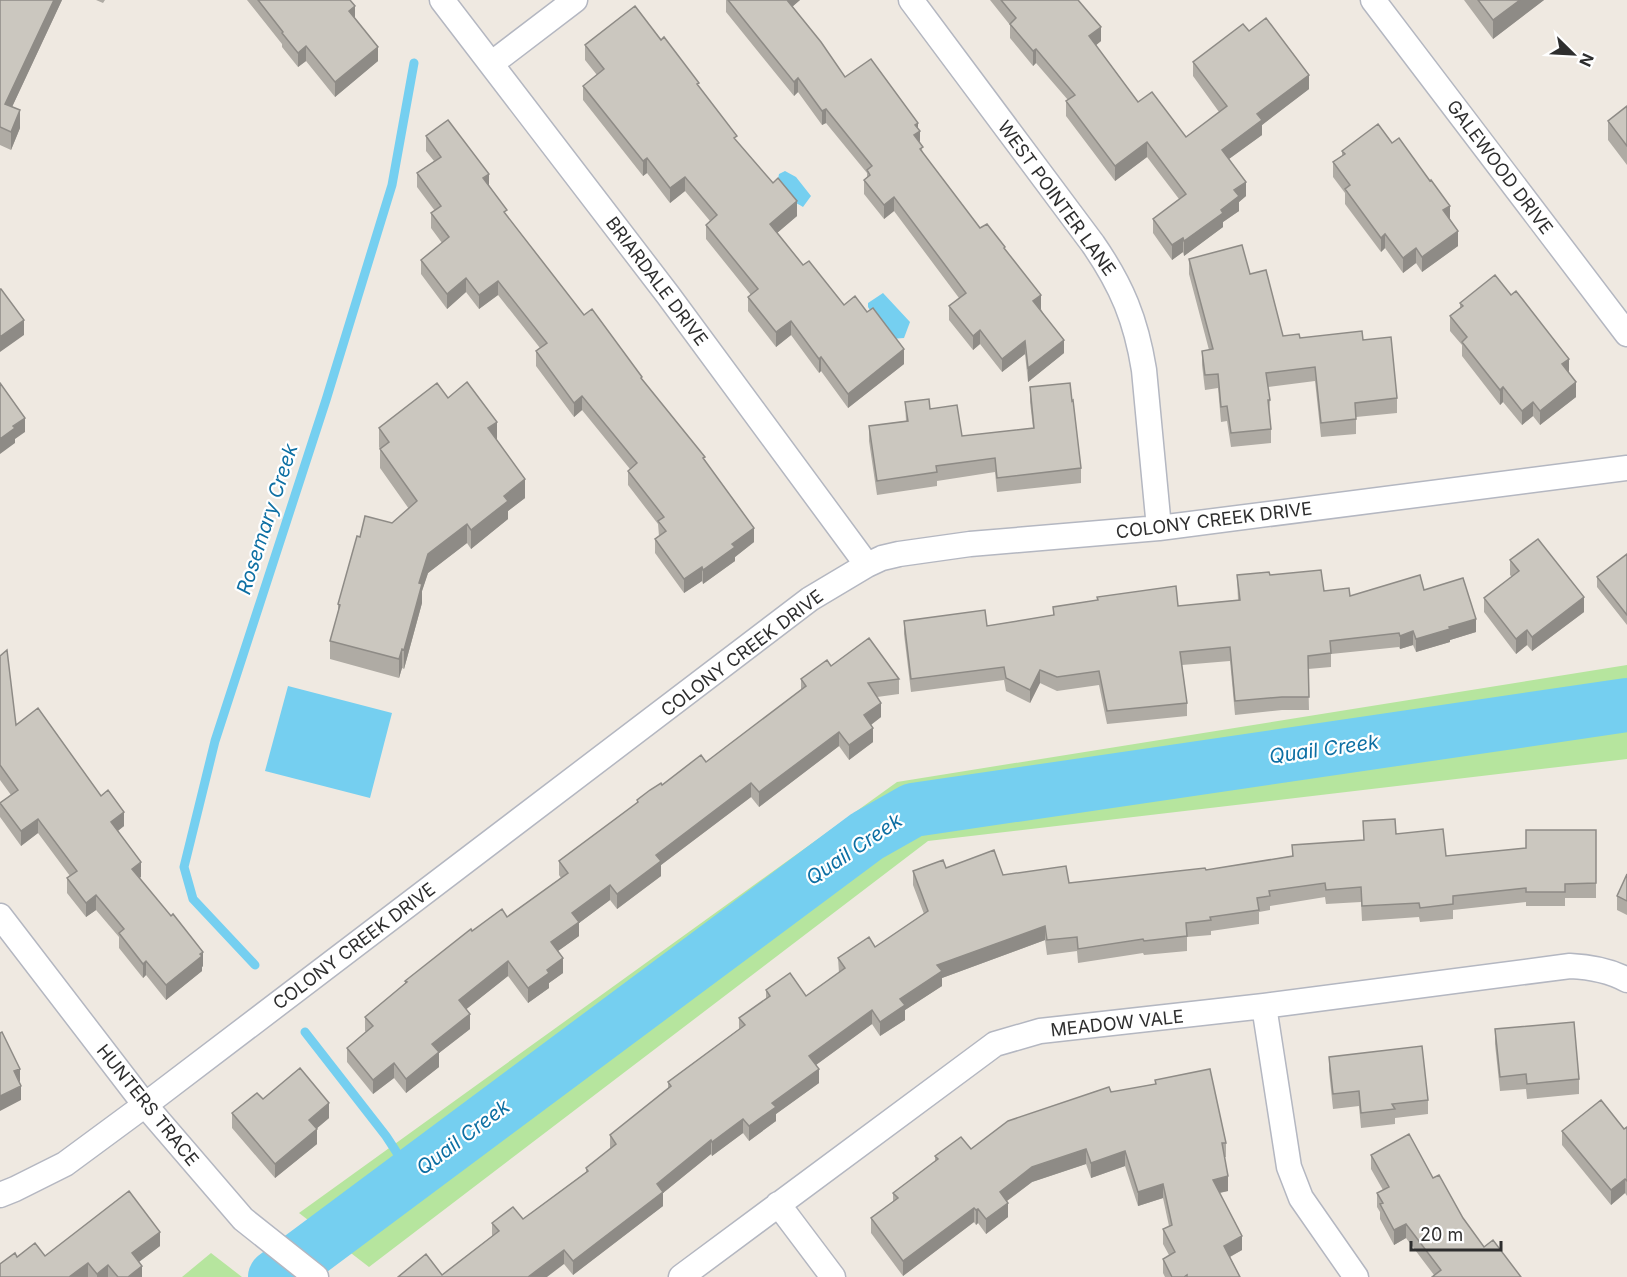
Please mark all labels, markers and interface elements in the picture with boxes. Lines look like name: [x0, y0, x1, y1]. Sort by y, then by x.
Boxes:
north arrow: [1543, 24, 1603, 84]
text: N: [1575, 50, 1598, 70]
street label: GALEWOOD DRIVE: [1443, 96, 1557, 238]
street label: WEST POINTER LANE: [994, 116, 1120, 280]
street label: BRIARDALE DRIVE: [602, 213, 712, 349]
water label: Rosemary Creek: [231, 440, 303, 597]
street label: COLONY CREEK DRIVE: [1115, 498, 1313, 542]
street label: COLONY CREEK DRIVE: [657, 585, 827, 721]
water label: Quail Creek: [1268, 729, 1381, 769]
water label: Quail Creek: [801, 808, 907, 890]
street label: COLONY CREEK DRIVE: [269, 878, 439, 1014]
street label: MEADOW VALE: [1049, 1006, 1185, 1040]
street label: HUNTERS TRACE: [93, 1040, 203, 1170]
water label: Quail Creek: [412, 1094, 515, 1180]
scale bar: [1411, 1214, 1501, 1252]
text: 20 m: [1420, 1224, 1463, 1245]

